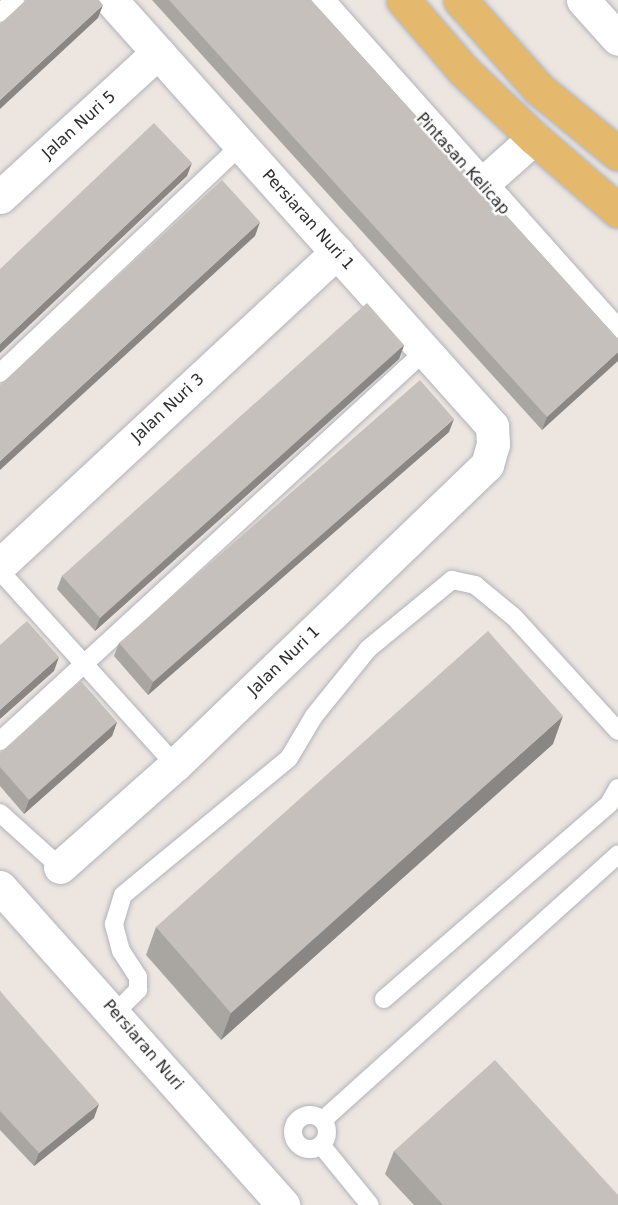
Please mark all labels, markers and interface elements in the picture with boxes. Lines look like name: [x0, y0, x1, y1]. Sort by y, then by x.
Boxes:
street label: Jalan Nuri 5: [38, 87, 120, 163]
street label: Pintasan Kelicap: [412, 109, 514, 219]
street label: Persiaran Nuri 1: [258, 166, 358, 274]
street label: Jalan Nuri 3: [128, 369, 208, 447]
street label: Jalan Nuri 1: [244, 622, 324, 700]
street label: Persiaran Nuri: [99, 996, 187, 1094]

